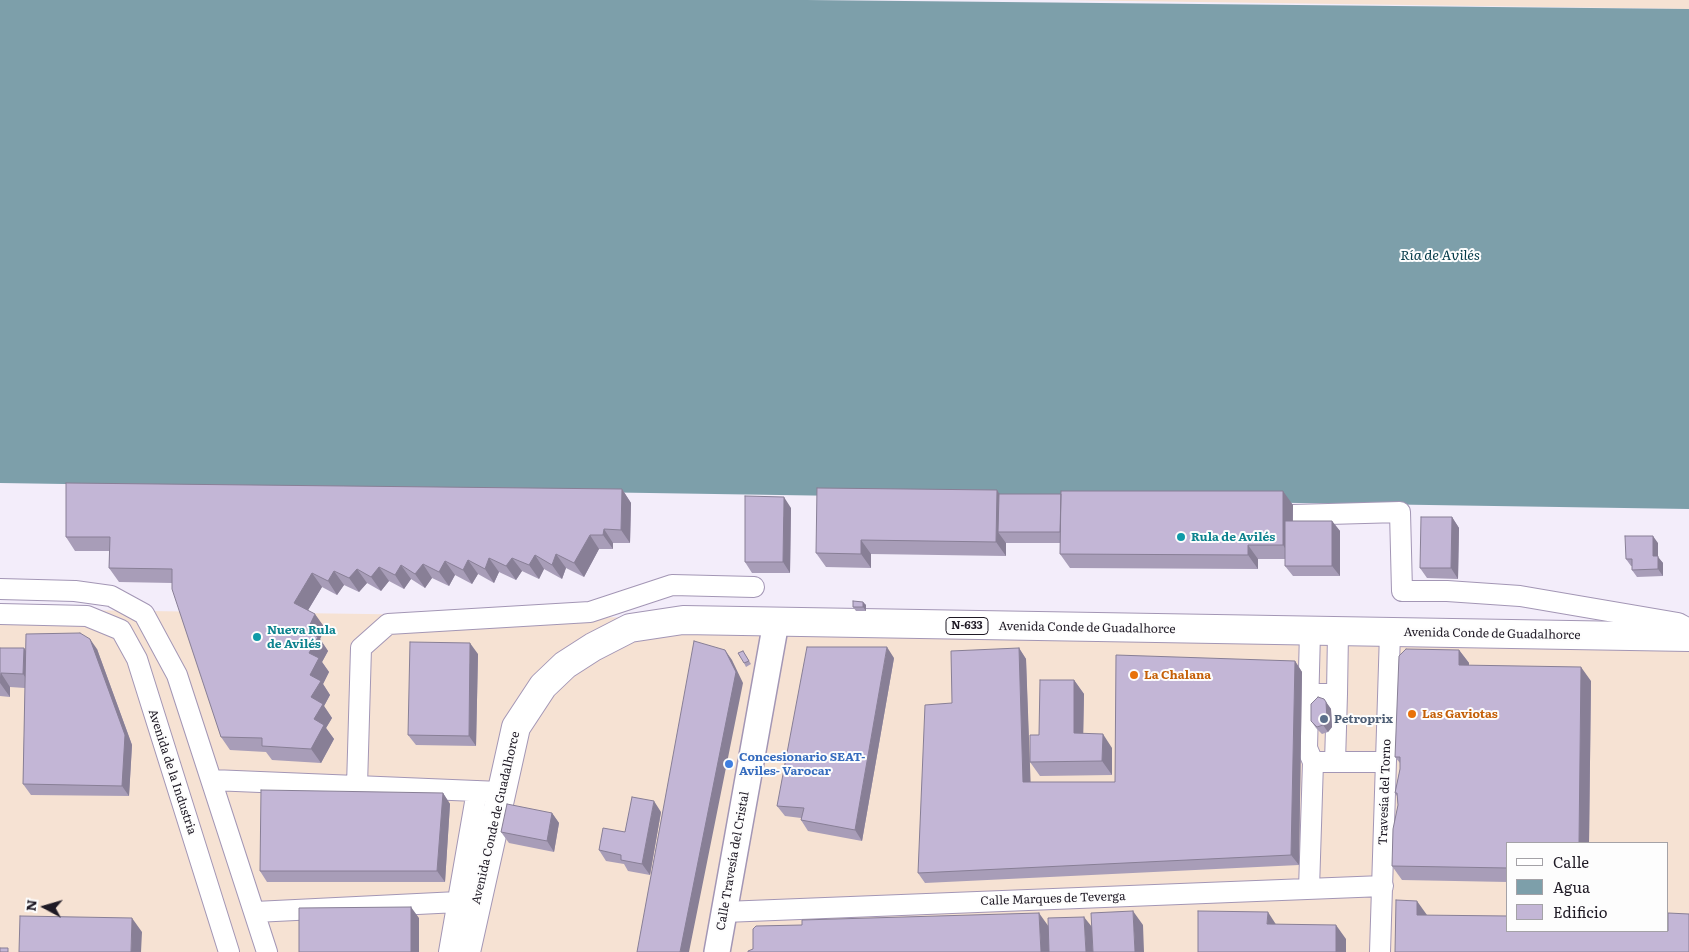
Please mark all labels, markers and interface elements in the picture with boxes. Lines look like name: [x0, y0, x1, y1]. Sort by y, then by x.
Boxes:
water label: Ría de Avilés: [1400, 248, 1480, 264]
place label: Rula de Avilés: [1191, 530, 1275, 544]
marker: Rula de Avilés: [1175, 531, 1187, 543]
road number: N-633: [946, 618, 988, 634]
street label: Avenida Conde de Guadalhorce: [998, 619, 1176, 637]
place label: Nueva Rula de Avilés: [267, 623, 336, 651]
street label: Avenida Conde de Guadalhorce: [1403, 625, 1581, 643]
marker: Nueva Rula de Avilés: [251, 631, 263, 643]
place label: La Chalana: [1144, 668, 1211, 682]
marker: La Chalana: [1128, 669, 1140, 681]
street label: Avenida de la Industria: [145, 707, 199, 837]
place label: Las Gaviotas: [1422, 707, 1498, 721]
marker: Las Gaviotas: [1406, 708, 1418, 720]
place label: Petroprix: [1334, 712, 1393, 726]
marker: Petroprix: [1318, 713, 1330, 725]
street label: Avenida Conde de Guadalhorce: [469, 730, 523, 906]
street label: Travesía del Torno: [1376, 739, 1394, 845]
place label: Concesionario SEAT- Aviles- Varocar: [739, 750, 865, 778]
marker: Concesionario SEAT- Aviles- Varocar: [723, 758, 735, 770]
street label: Calle Travesía del Cristal: [714, 790, 752, 932]
legend: [1506, 842, 1669, 932]
text: Calle: [1553, 850, 1589, 873]
text: Agua: [1553, 875, 1590, 898]
north arrow: [20, 882, 70, 932]
street label: Calle Marques de Teverga: [980, 889, 1126, 909]
text: N: [20, 899, 41, 912]
text: Edificio: [1553, 900, 1608, 923]

